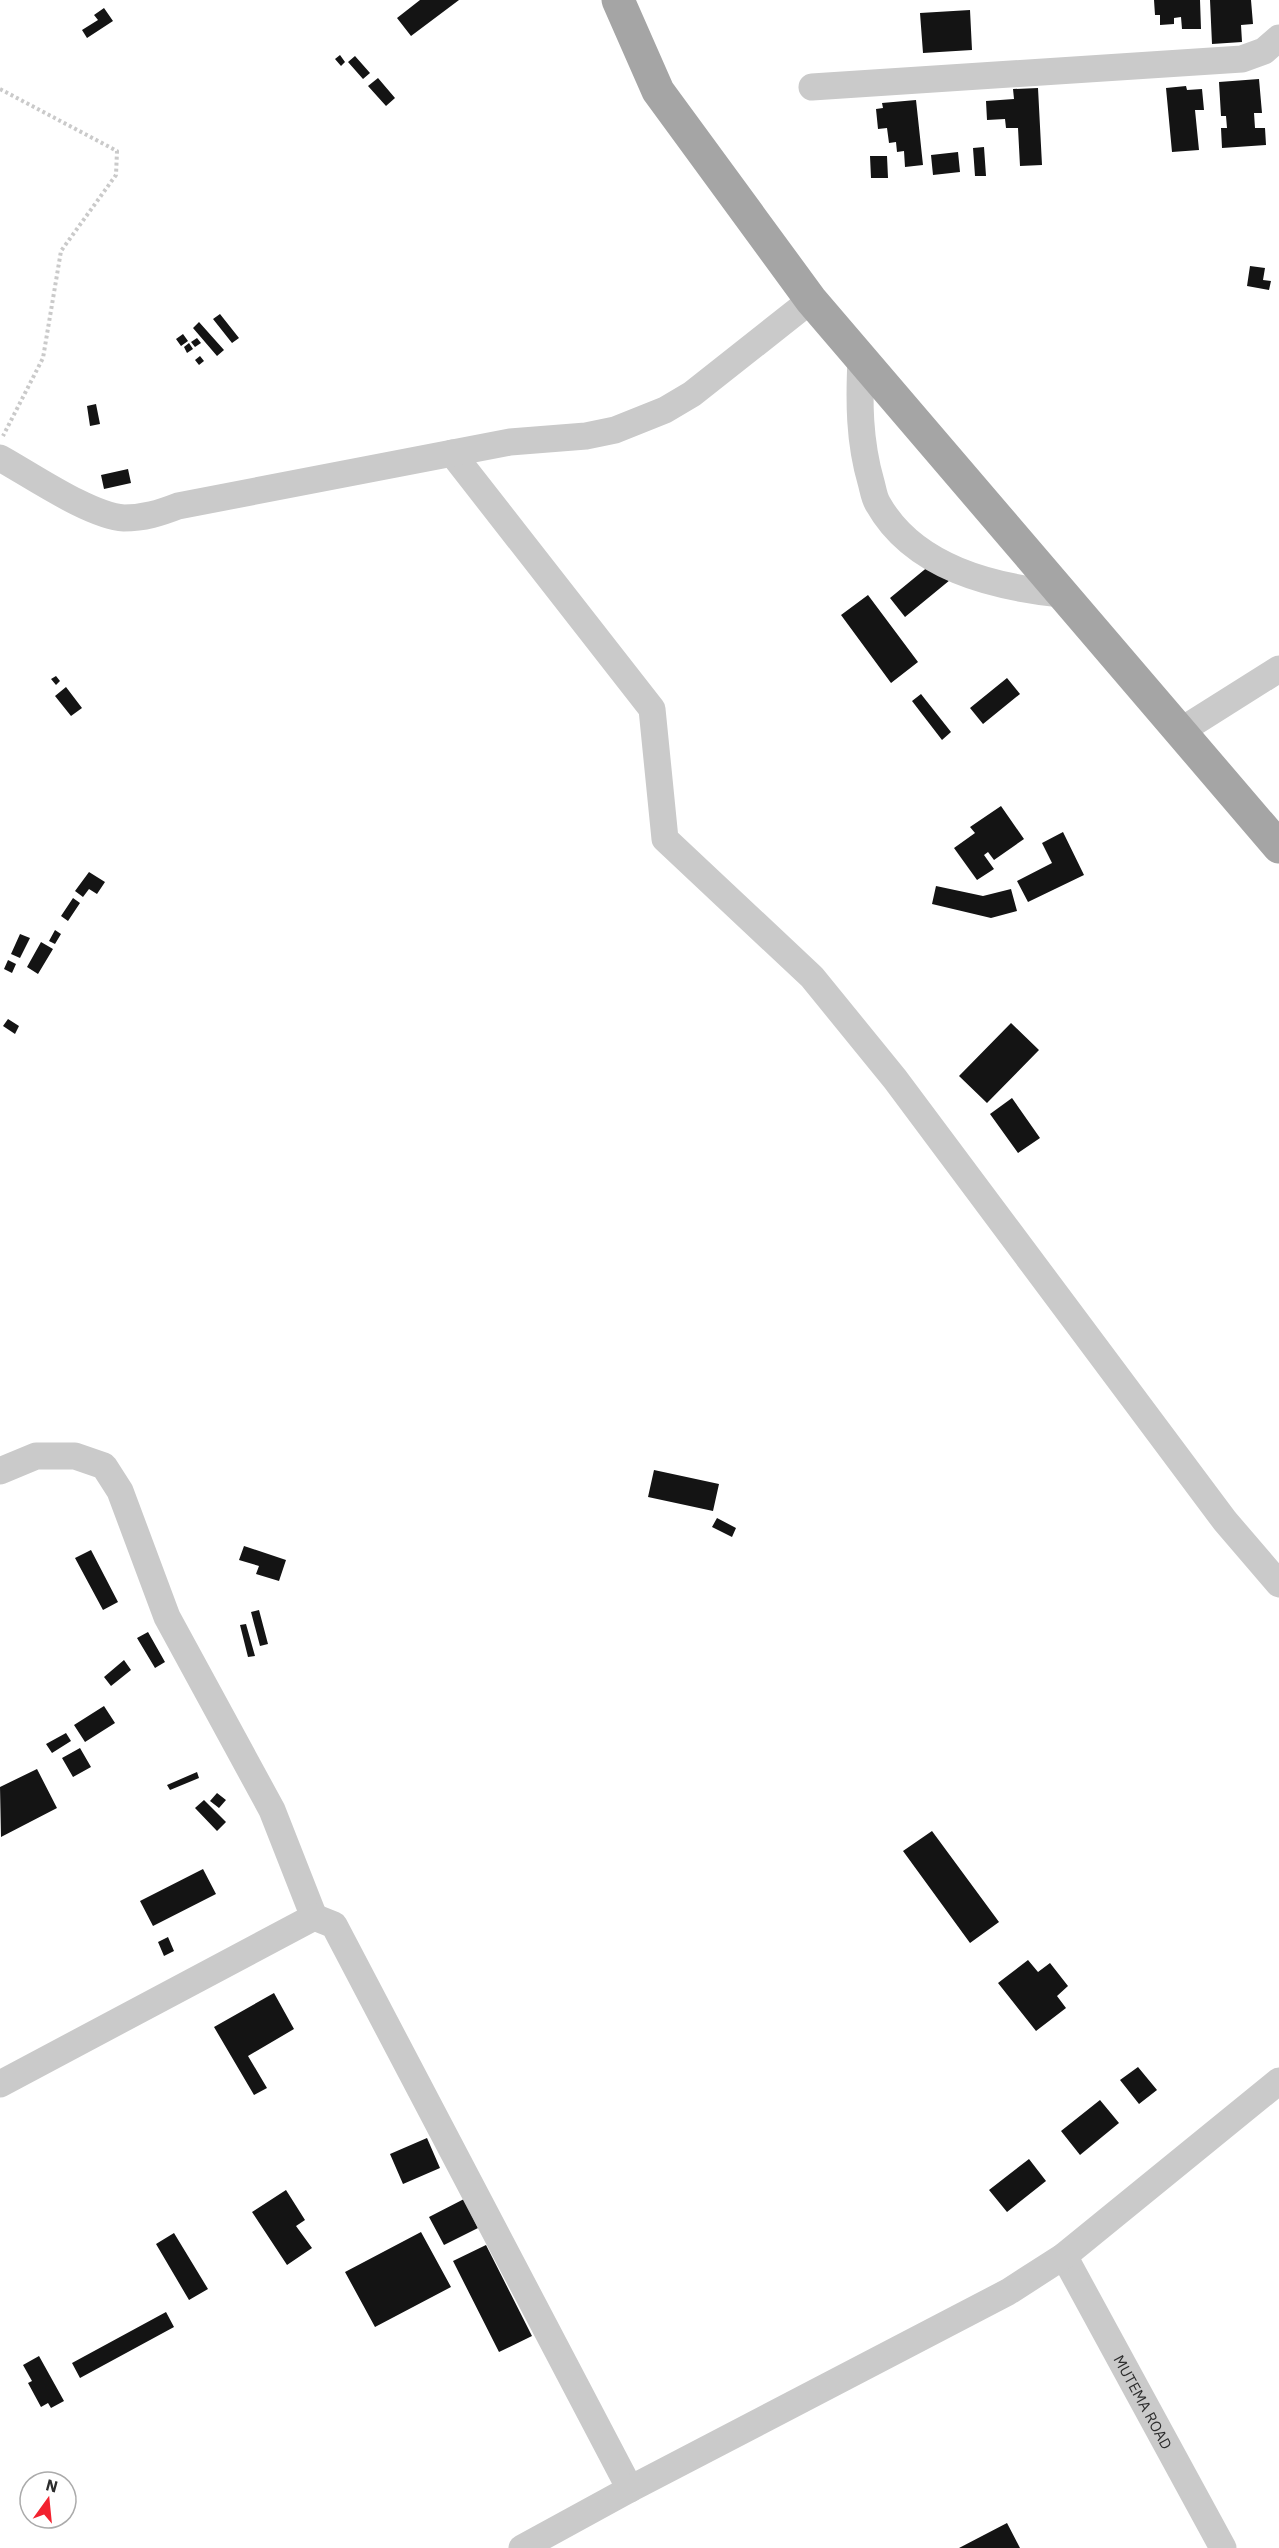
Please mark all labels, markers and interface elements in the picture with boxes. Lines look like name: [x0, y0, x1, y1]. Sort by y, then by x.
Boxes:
street label: MUTEMA ROAD: [1110, 2351, 1177, 2452]
north arrow: [18, 2470, 78, 2530]
text: N: [44, 2474, 60, 2497]

